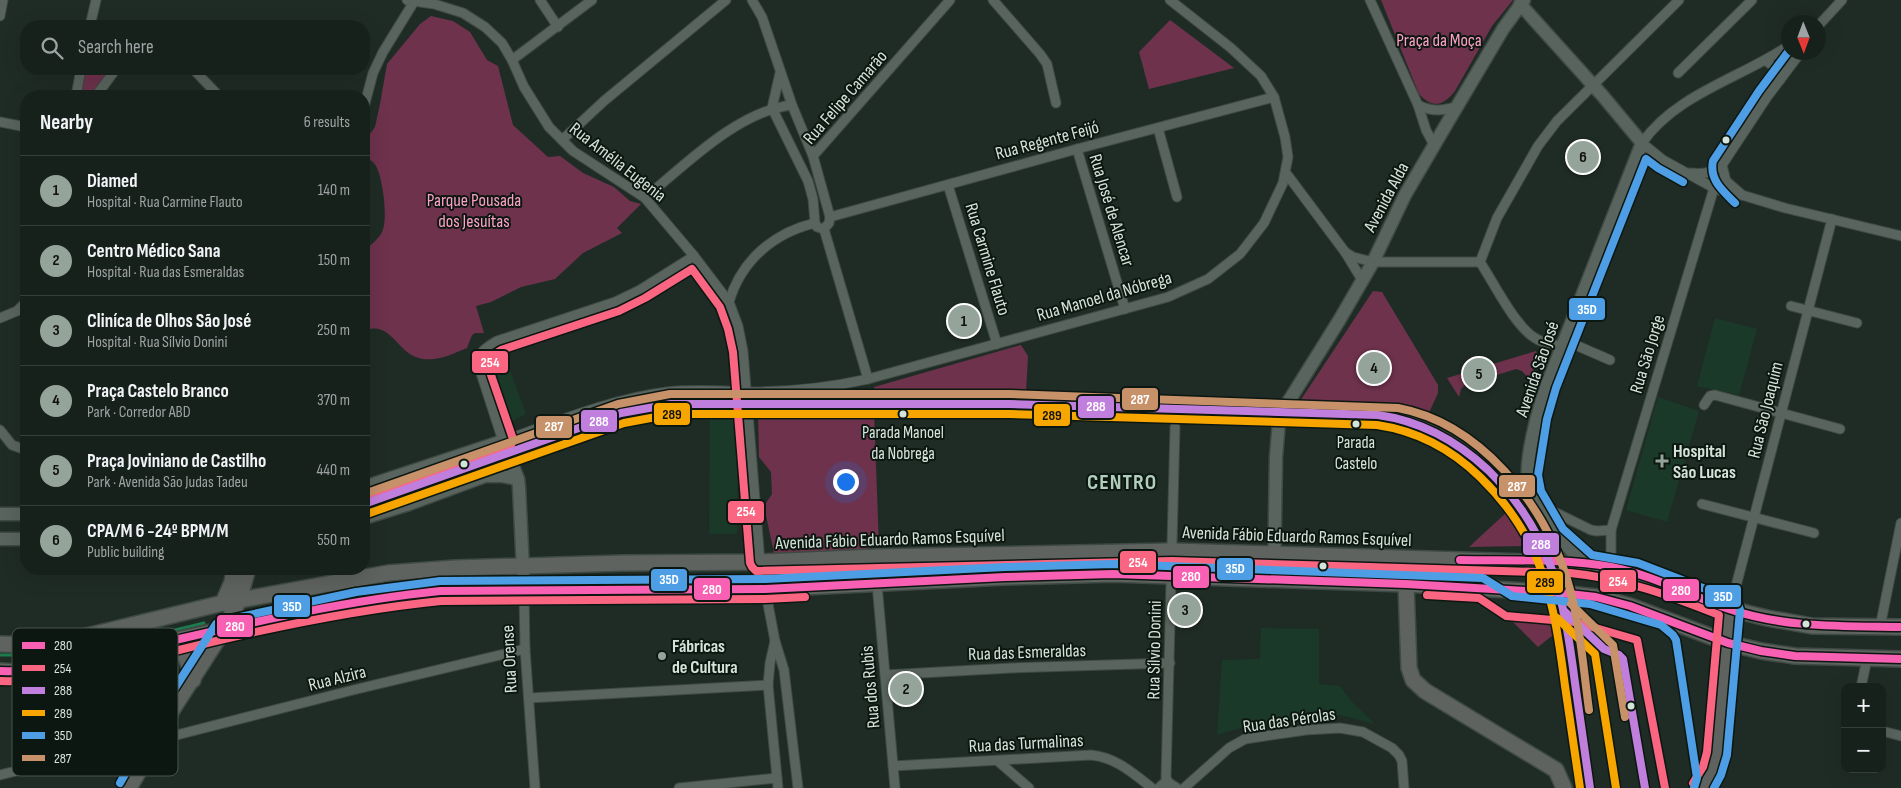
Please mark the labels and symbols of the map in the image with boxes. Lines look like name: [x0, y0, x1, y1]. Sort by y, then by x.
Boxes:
north arrow: [1781, 15, 1826, 60]
park label: Praça da Moça: [1396, 30, 1482, 51]
street label: Rua Felipe Camarão: [799, 46, 892, 148]
street label: Rua Regente Feijó: [993, 117, 1101, 164]
street label: Rua Amélia Eugenia: [565, 118, 670, 207]
unlabelled marker: [1721, 135, 1731, 145]
pin: 6: [1567, 138, 1599, 176]
street label: Rua José de Alencar: [1084, 151, 1139, 269]
street label: Avenida Alda: [1359, 159, 1413, 236]
park label: Parque Pousada dos Jesuítas: [427, 190, 521, 232]
street label: Rua Carmine Flauto: [960, 200, 1015, 318]
street label: Rua Manoel da Nóbrega: [1034, 267, 1174, 326]
line badge: 35D: [1568, 297, 1606, 321]
text: 35D: [1577, 301, 1597, 318]
pin: 1: [948, 302, 980, 340]
street label: Rua São Jorge: [1626, 312, 1669, 396]
street label: Avenida São José: [1511, 319, 1564, 421]
pin: 4: [1358, 349, 1390, 387]
line badge: 254: [471, 350, 509, 374]
text: 254: [481, 354, 500, 371]
pin: 5: [1463, 355, 1495, 393]
street label: Rua São Joaquim: [1743, 360, 1788, 460]
line badge: 287: [1121, 387, 1159, 411]
text: 287: [1131, 391, 1150, 408]
line badge: 288: [1077, 395, 1115, 419]
text: 288: [1086, 398, 1106, 415]
line badge: 289: [653, 402, 691, 426]
line badge: 289: [1033, 403, 1071, 427]
text: 289: [662, 406, 682, 423]
text: 289: [1042, 407, 1062, 424]
line badge: 288: [580, 409, 618, 433]
marker: Parada Manoel da Nobrega: [898, 409, 908, 419]
text: 288: [589, 413, 609, 430]
line badge: 287: [535, 415, 573, 439]
text: 287: [545, 418, 564, 435]
marker: Parada Castelo: [1351, 419, 1361, 429]
place label: Parada Manoel da Nobrega: [862, 423, 944, 464]
place label: Parada Castelo: [1335, 433, 1377, 474]
place label: Hospital São Lucas: [1673, 441, 1736, 483]
marker: Hospital São Lucas: [1655, 454, 1669, 468]
unlabelled marker: [459, 459, 469, 469]
your location: [833, 469, 859, 495]
district label: CENTRO: [1087, 469, 1157, 496]
line badge: 287: [1498, 474, 1536, 498]
text: 287: [1508, 478, 1527, 495]
line badge: 254: [727, 500, 765, 524]
text: 254: [737, 503, 756, 520]
street label: Avenida Fábio Eduardo Ramos Esquível: [1181, 522, 1412, 551]
street label: Avenida Fábio Eduardo Ramos Esquível: [774, 525, 1005, 554]
line badge: 288: [1522, 532, 1560, 556]
text: 288: [1531, 536, 1551, 553]
line badge: 254: [1119, 550, 1157, 574]
text: 254: [1129, 554, 1148, 571]
line badge: 35D: [1216, 557, 1254, 581]
text: 35D: [1225, 560, 1245, 577]
unlabelled marker: [1318, 561, 1328, 571]
line badge: 280: [1172, 565, 1210, 589]
line badge: 35D: [650, 568, 688, 592]
text: 280: [1181, 568, 1201, 585]
line badge: 254: [1599, 569, 1637, 593]
line badge: 289: [1526, 570, 1564, 594]
text: 35D: [659, 571, 679, 588]
text: 254: [1609, 573, 1628, 590]
text: 289: [1535, 574, 1555, 591]
line badge: 280: [693, 577, 731, 601]
line badge: 280: [1662, 578, 1700, 602]
text: 280: [702, 581, 722, 598]
text: 280: [1671, 582, 1691, 599]
line badge: 35D: [1704, 584, 1742, 608]
text: 35D: [1713, 588, 1733, 605]
pin: 3: [1169, 591, 1201, 629]
line badge: 35D: [273, 594, 311, 618]
text: 35D: [282, 598, 302, 615]
street label: Rua Sílvio Donini: [1143, 600, 1166, 700]
line badge: 280: [216, 614, 254, 638]
text: 280: [225, 618, 245, 635]
unlabelled marker: [1801, 619, 1811, 629]
street label: Rua Orense: [497, 624, 522, 693]
legend: [12, 628, 178, 776]
place label: Fábricas de Cultura: [672, 636, 738, 678]
text: 280: [54, 637, 72, 654]
street label: Rua das Esmeraldas: [968, 640, 1086, 665]
street label: Rua dos Rubis: [856, 645, 885, 729]
marker: Fábricas de Cultura: [656, 650, 668, 662]
text: 254: [54, 660, 71, 677]
street label: Rua Alzira: [306, 661, 368, 696]
pin: 2: [890, 670, 922, 708]
text: 288: [54, 682, 72, 699]
unlabelled marker: [1626, 701, 1636, 711]
street label: Rua das Pérolas: [1241, 704, 1337, 737]
text: 289: [54, 705, 72, 722]
text: 35D: [54, 727, 72, 744]
street label: Rua das Turmalinas: [968, 730, 1084, 757]
text: 287: [54, 750, 72, 767]

